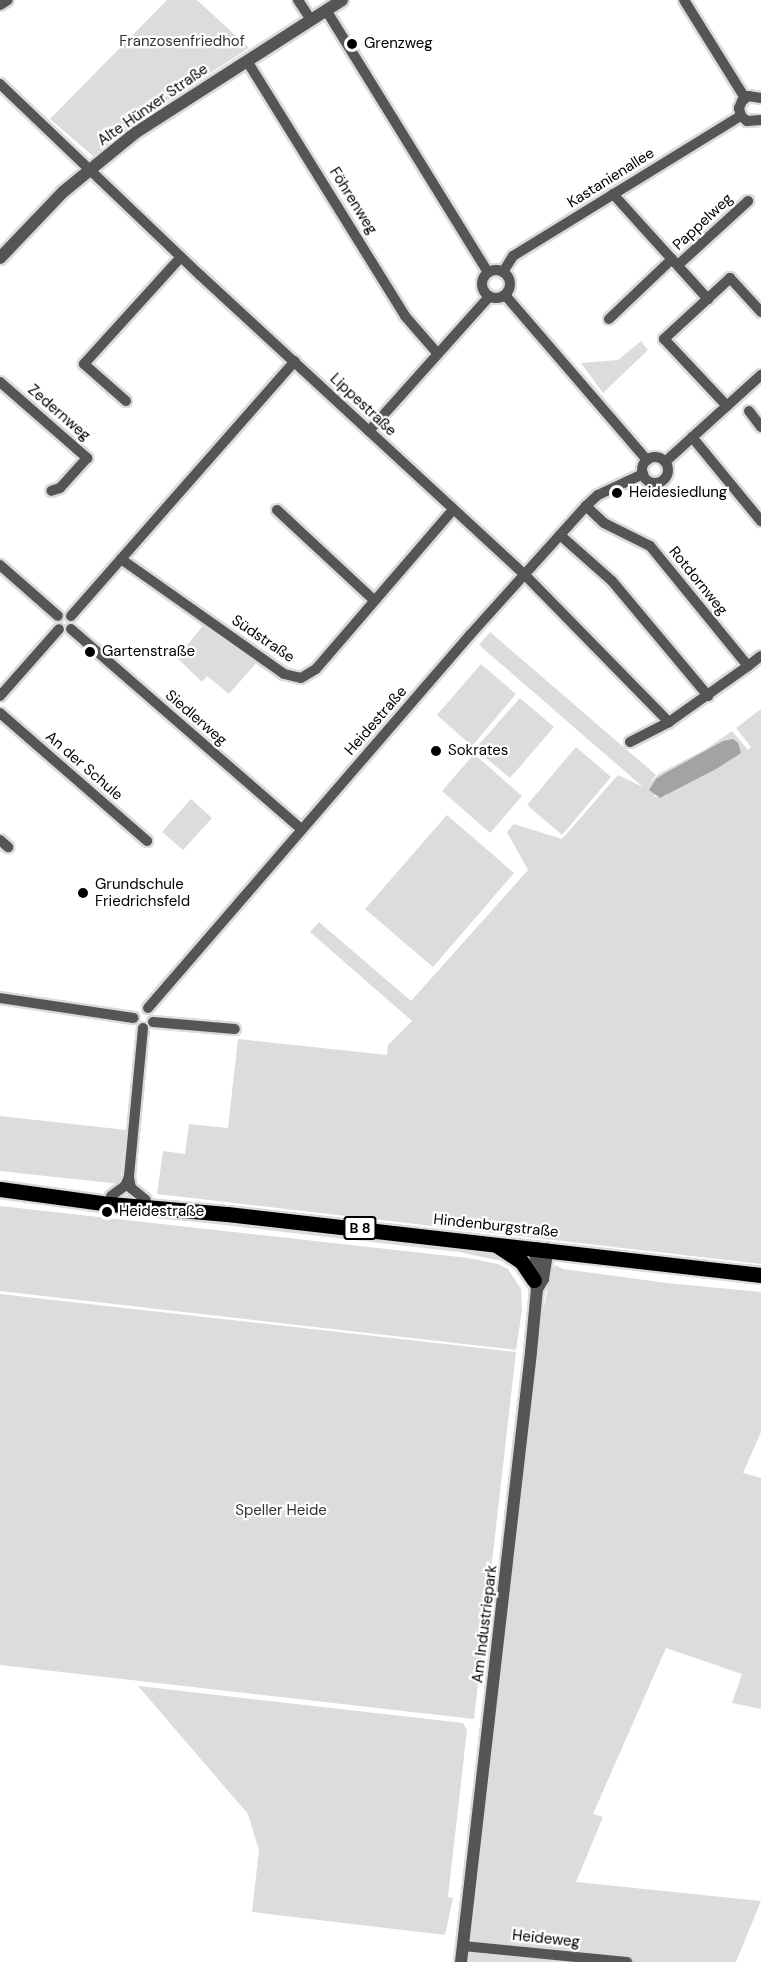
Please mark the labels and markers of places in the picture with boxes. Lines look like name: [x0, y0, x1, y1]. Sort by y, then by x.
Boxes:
place label: Grenzweg: [364, 35, 433, 53]
marker: Grenzweg: [345, 37, 359, 51]
place label: Heidesiedlung: [629, 484, 727, 502]
marker: Heidesiedlung: [610, 486, 624, 500]
place label: Gartenstraße: [102, 643, 195, 661]
marker: Gartenstraße: [83, 645, 97, 659]
place label: Sokrates: [448, 742, 508, 760]
marker: Sokrates: [429, 744, 443, 758]
place label: Grundschule Friedrichsfeld: [95, 875, 190, 910]
marker: Grundschule Friedrichsfeld: [76, 886, 90, 900]
place label: Heidestraße: [119, 1203, 204, 1221]
marker: Heidestraße: [100, 1205, 114, 1219]

